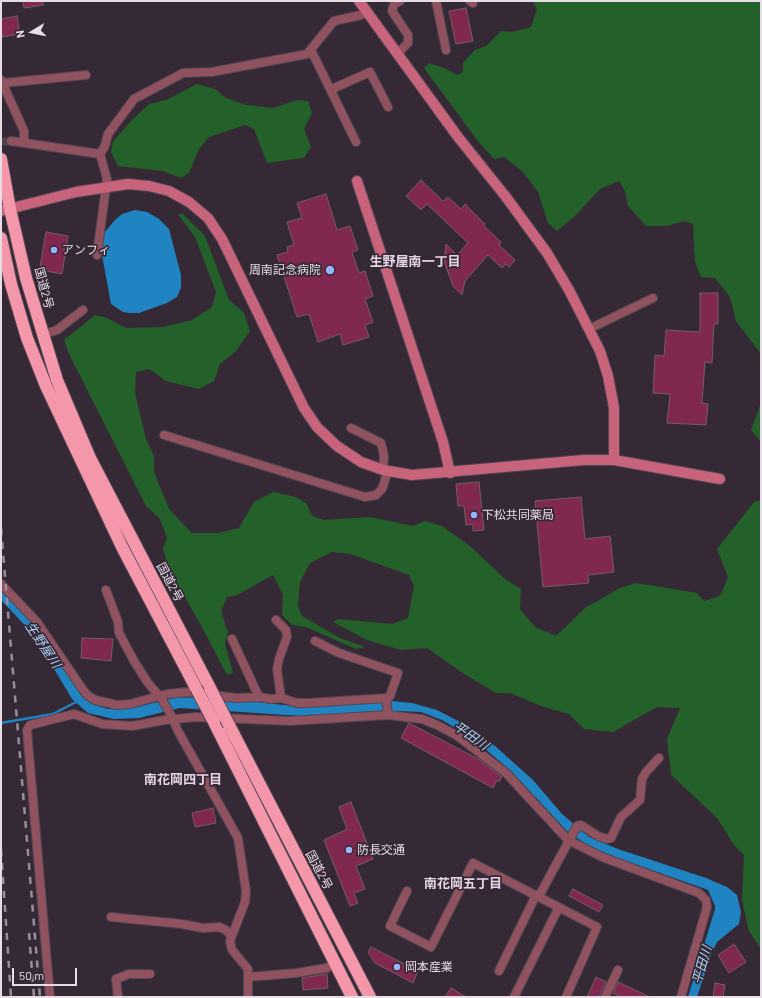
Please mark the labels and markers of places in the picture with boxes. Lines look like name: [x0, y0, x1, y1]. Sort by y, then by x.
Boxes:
place label: アンフィ: [62, 243, 110, 257]
marker: アンフィ: [49, 245, 59, 255]
place label: 周南記念病院: [249, 263, 321, 277]
marker: 周南記念病院: [324, 264, 336, 276]
place label: 下松共同薬局: [482, 508, 554, 522]
marker: 下松共同薬局: [469, 510, 479, 520]
place label: 防長交通: [357, 843, 405, 857]
marker: 防長交通: [344, 845, 354, 855]
place label: 岡本産業: [405, 960, 453, 974]
marker: 岡本産業: [392, 962, 402, 972]

